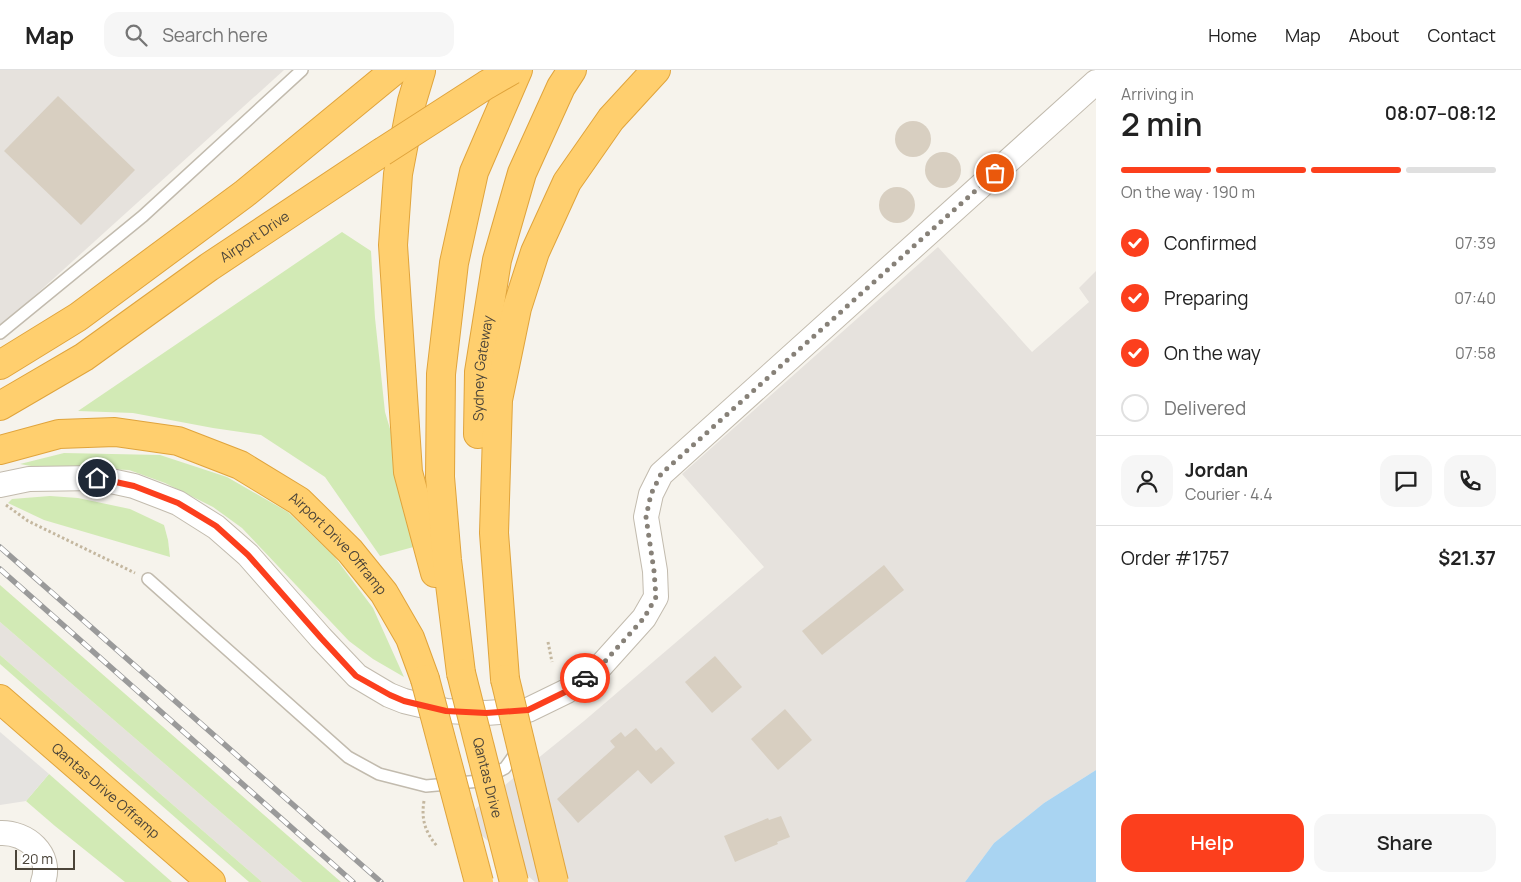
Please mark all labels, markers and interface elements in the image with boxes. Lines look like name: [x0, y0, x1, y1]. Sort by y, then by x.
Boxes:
search box: [104, 12, 454, 57]
text: Map: [25, 18, 74, 51]
icon: search: [122, 21, 150, 49]
text: Search here: [162, 22, 268, 48]
text: Home: [1208, 23, 1257, 47]
text: Map: [1285, 23, 1321, 47]
text: About: [1349, 23, 1399, 47]
text: Contact: [1427, 23, 1496, 47]
text: Arriving in: [1121, 83, 1194, 105]
text: 08:07–08:12: [1385, 100, 1496, 126]
text: 2 min: [1121, 102, 1203, 146]
pin: [974, 152, 1016, 194]
icon: bag: [981, 159, 1009, 187]
text: On the way · 190 m: [1121, 181, 1255, 203]
street label: Airport Drive: [216, 206, 293, 266]
icon: check: [1121, 229, 1149, 257]
text: Confirmed: [1164, 230, 1257, 256]
text: 07:39: [1455, 232, 1496, 254]
icon: check: [1121, 284, 1149, 312]
text: Preparing: [1164, 285, 1249, 311]
text: 07:40: [1454, 287, 1496, 309]
street label: Sydney Gateway: [468, 313, 497, 421]
icon: check: [1121, 339, 1149, 367]
text: On the way: [1164, 340, 1261, 366]
text: 07:58: [1455, 342, 1496, 364]
text: Delivered: [1164, 395, 1246, 421]
button: person: [1121, 455, 1173, 507]
button: chat: [1380, 455, 1432, 507]
button: phone: [1444, 455, 1496, 507]
pin: [76, 457, 118, 499]
text: Jordan: [1185, 457, 1248, 483]
icon: home: [83, 464, 111, 492]
text: Courier · 4.4: [1185, 483, 1273, 505]
street label: Airport Drive Offramp: [286, 487, 392, 598]
text: Order #1757: [1121, 545, 1229, 571]
text: $21.37: [1438, 545, 1496, 571]
courier: [560, 653, 610, 703]
icon: car: [571, 664, 599, 692]
street label: Qantas Drive: [469, 735, 507, 820]
street label: Qantas Drive Offramp: [48, 738, 164, 843]
button: Help: [1121, 814, 1304, 872]
button: Share: [1314, 814, 1496, 872]
scale bar: [15, 847, 75, 870]
text: 20 m: [22, 849, 53, 868]

